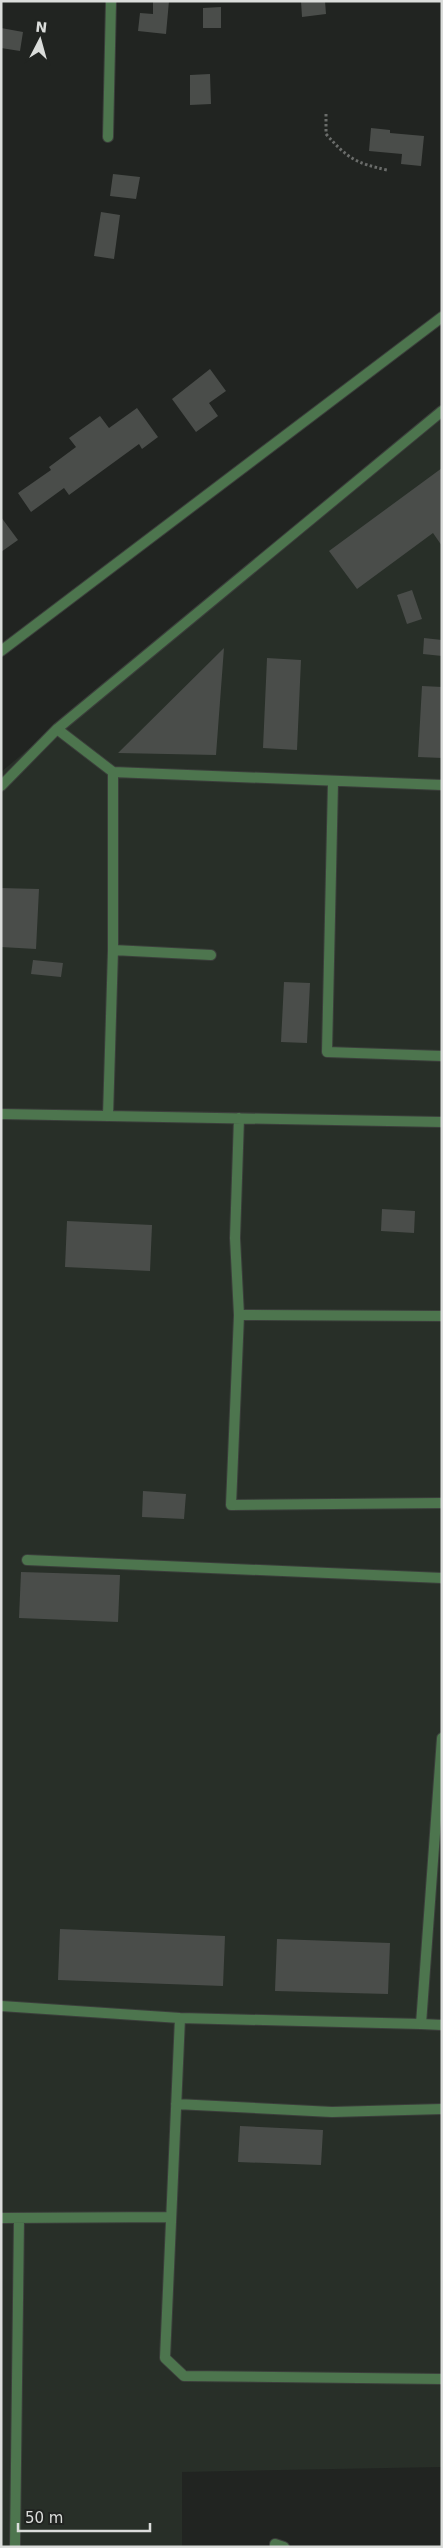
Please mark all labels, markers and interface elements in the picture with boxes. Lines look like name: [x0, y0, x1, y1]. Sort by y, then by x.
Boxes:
north arrow: [15, 15, 65, 65]
text: N: [35, 19, 48, 36]
scale bar: [18, 2500, 150, 2532]
text: 50 m: [25, 2509, 63, 2527]

